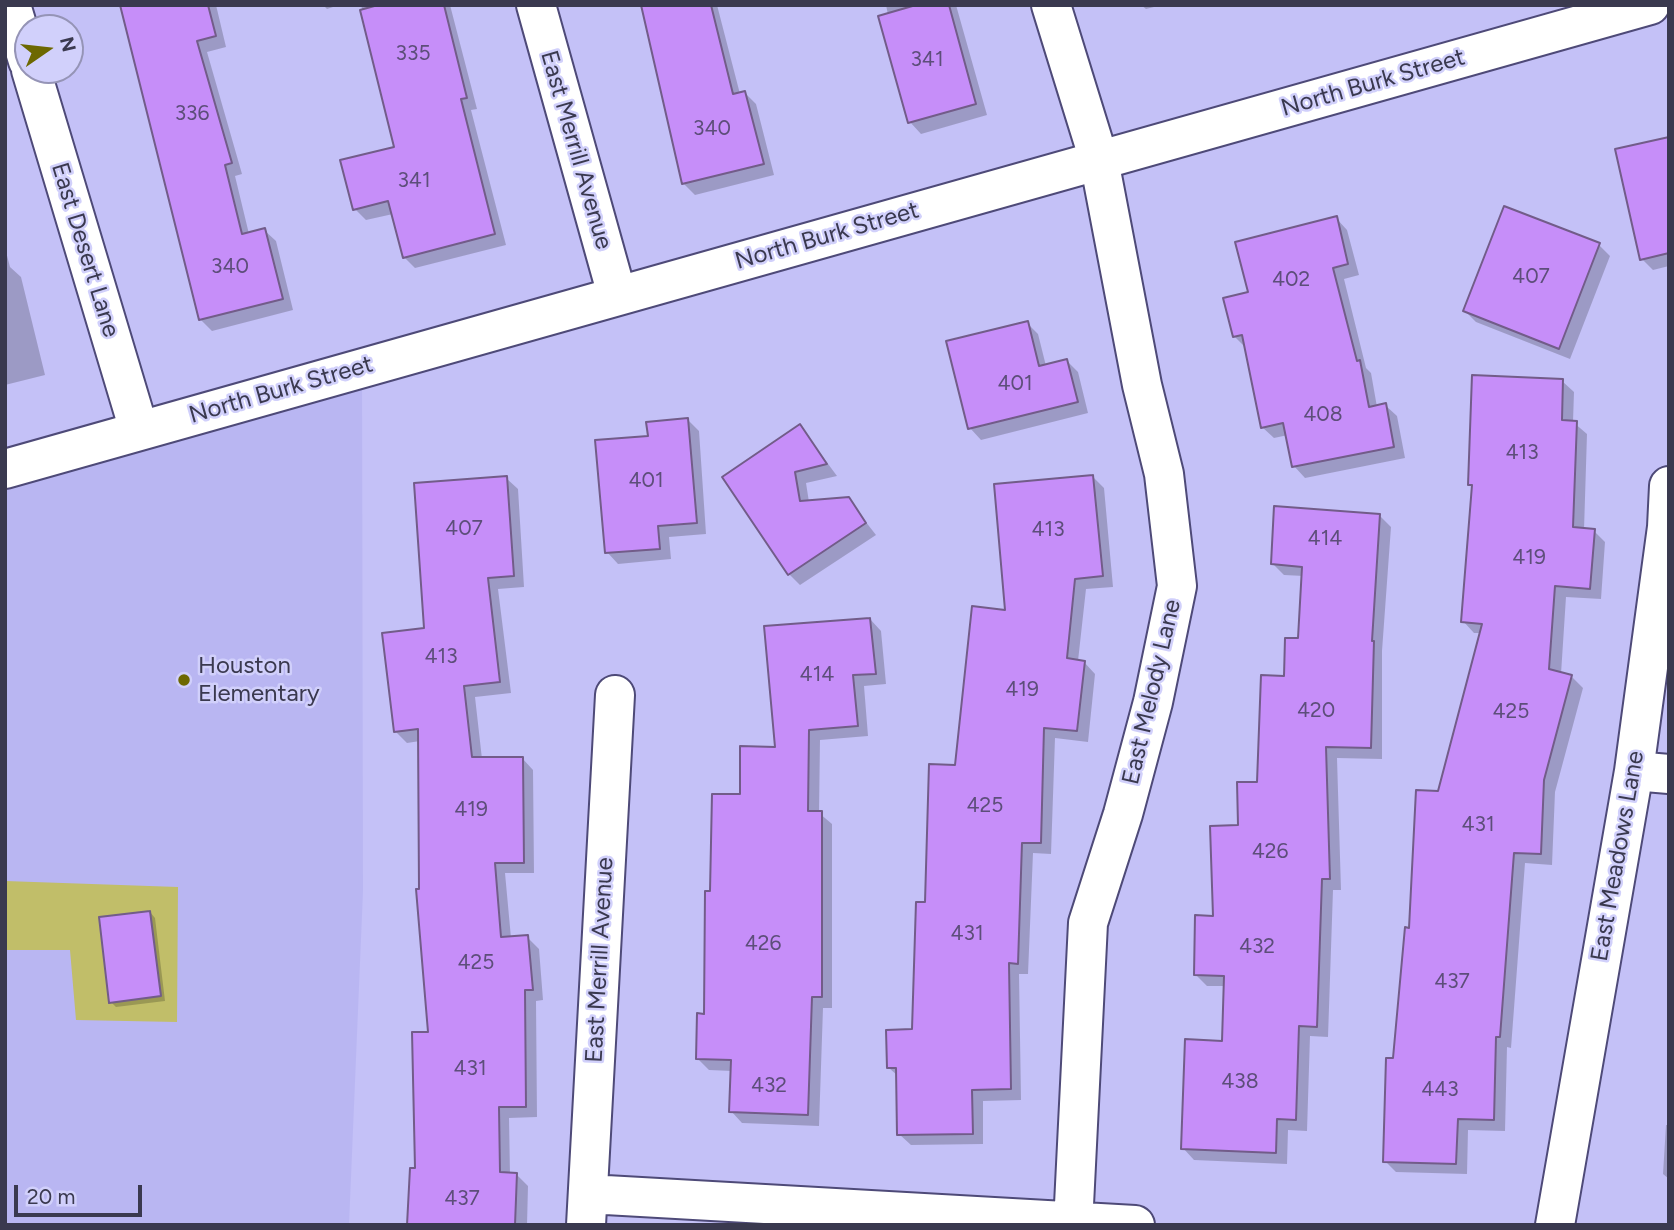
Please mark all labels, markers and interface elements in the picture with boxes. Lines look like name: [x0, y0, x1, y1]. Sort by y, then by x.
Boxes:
north arrow: [14, 14, 84, 84]
text: N: [55, 34, 81, 54]
house number: 335: [396, 41, 430, 67]
street label: North Burk Street: [1278, 43, 1468, 123]
street label: East Merrill Avenue: [534, 47, 618, 253]
house number: 341: [910, 47, 944, 73]
house number: 336: [175, 101, 209, 127]
house number: 340: [693, 116, 731, 142]
street label: East Desert Lane: [45, 159, 125, 341]
house number: 341: [397, 168, 431, 194]
street label: North Burk Street: [732, 196, 922, 276]
house number: 340: [211, 254, 249, 280]
house number: 407: [1512, 264, 1550, 290]
house number: 402: [1272, 267, 1310, 293]
street label: North Burk Street: [186, 350, 376, 430]
house number: 401: [997, 371, 1033, 397]
house number: 408: [1303, 402, 1343, 428]
house number: 413: [1505, 440, 1539, 466]
house number: 401: [628, 468, 664, 494]
house number: 407: [445, 516, 483, 542]
house number: 413: [1031, 517, 1065, 543]
house number: 414: [1308, 526, 1342, 552]
house number: 419: [1512, 545, 1546, 571]
street label: East Melody Lane: [1117, 597, 1187, 787]
house number: 413: [424, 644, 458, 670]
place label: Houston Elementary: [198, 652, 319, 708]
house number: 414: [800, 662, 834, 688]
marker: Houston Elementary: [176, 672, 192, 688]
house number: 419: [1005, 677, 1039, 703]
house number: 420: [1297, 698, 1335, 724]
house number: 425: [1493, 699, 1529, 725]
street label: East Meadows Lane: [1585, 749, 1651, 963]
house number: 425: [967, 793, 1003, 819]
house number: 419: [454, 797, 488, 823]
house number: 431: [1461, 812, 1495, 838]
house number: 426: [1252, 839, 1288, 865]
street label: East Merrill Avenue: [580, 857, 620, 1063]
house number: 431: [950, 921, 984, 947]
house number: 426: [745, 931, 781, 957]
house number: 432: [1239, 934, 1275, 960]
house number: 425: [458, 950, 494, 976]
house number: 437: [1434, 969, 1470, 995]
house number: 431: [453, 1056, 487, 1082]
house number: 438: [1221, 1069, 1259, 1095]
house number: 432: [751, 1073, 787, 1099]
house number: 443: [1421, 1077, 1459, 1103]
scale bar: [18, 1170, 145, 1214]
text: 20 m: [27, 1184, 75, 1209]
house number: 437: [444, 1186, 480, 1212]

